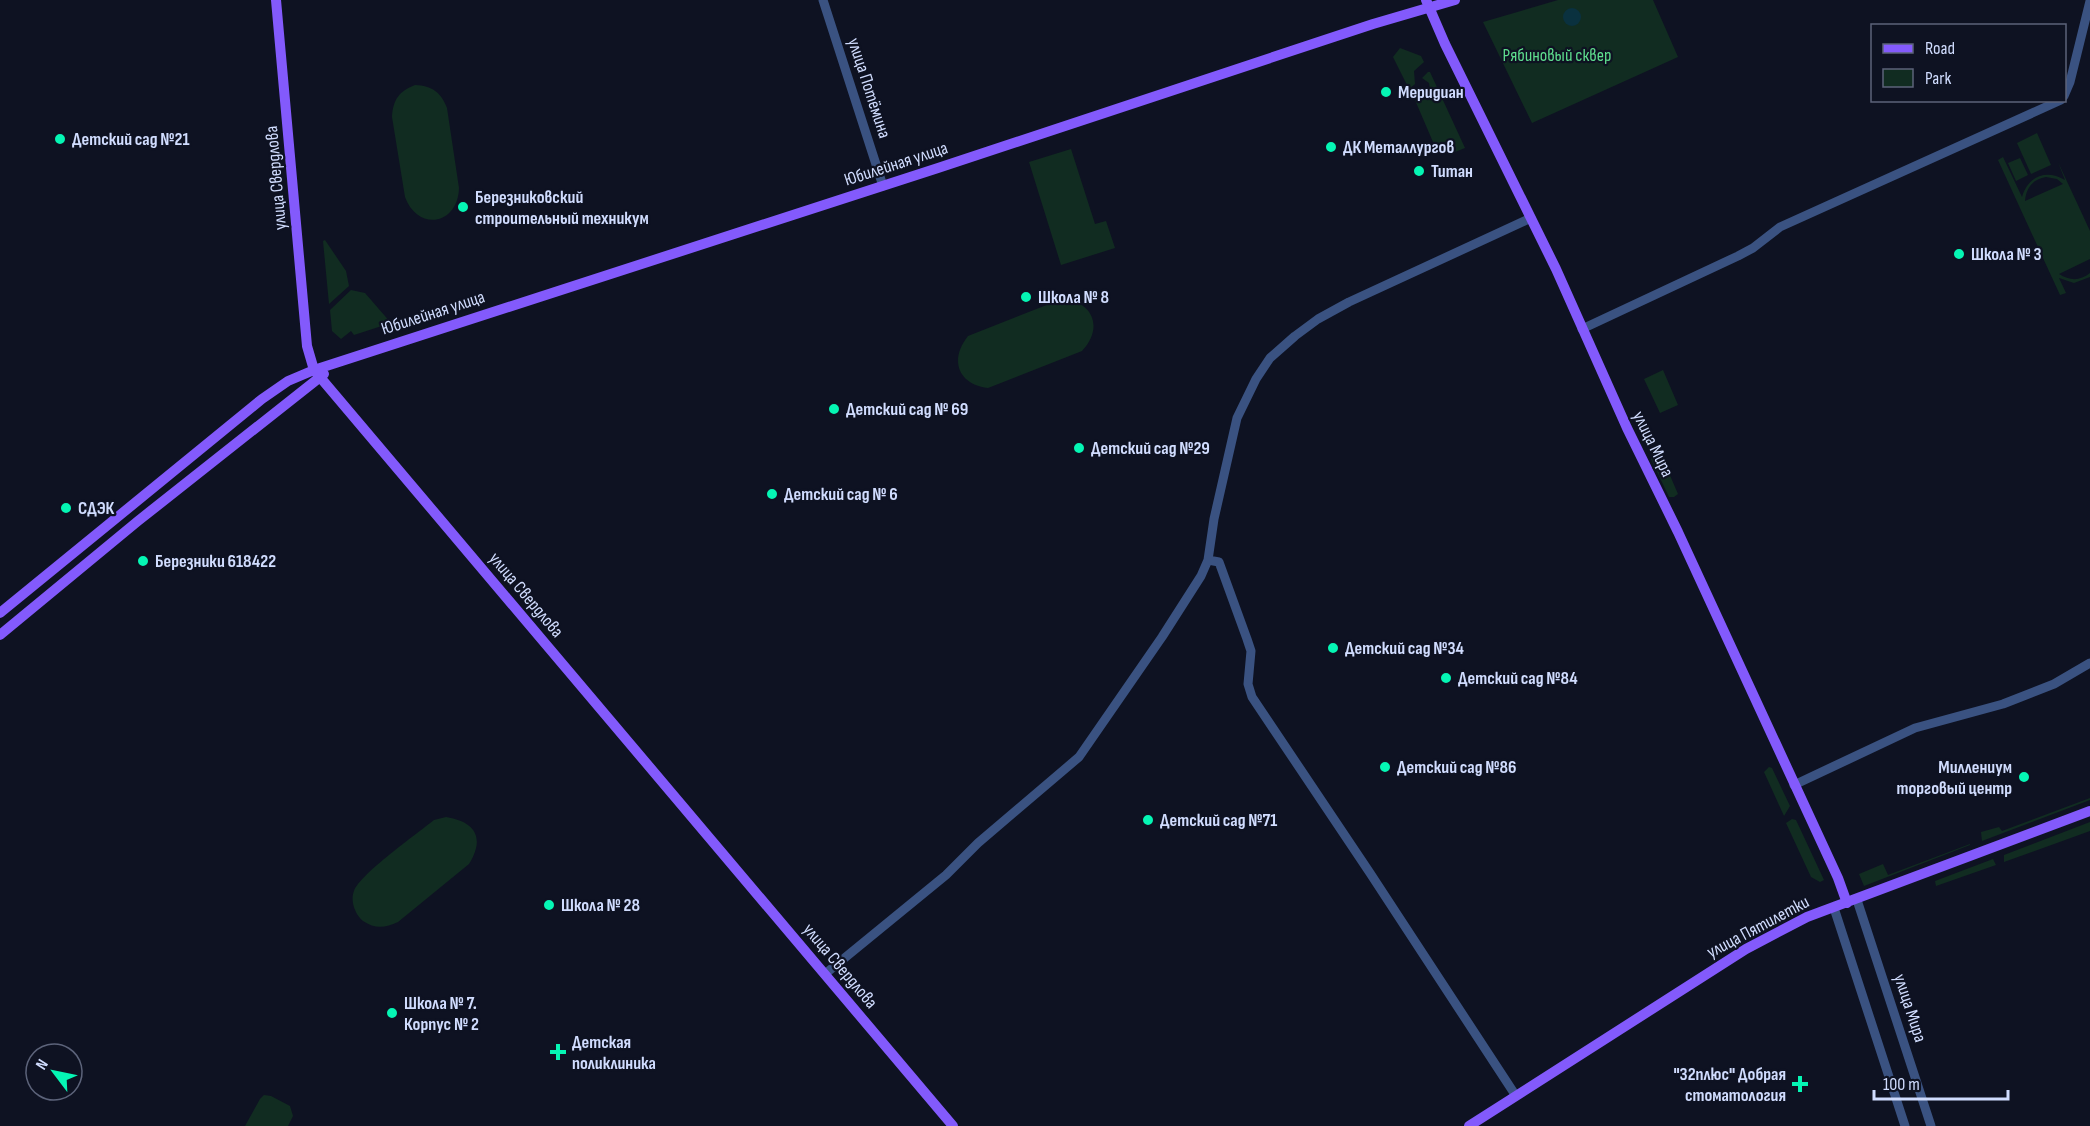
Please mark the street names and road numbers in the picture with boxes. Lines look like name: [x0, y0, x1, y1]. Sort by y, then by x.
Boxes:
street label: улица Потёмина: [843, 35, 895, 141]
street label: улица Свердлова: [261, 125, 291, 231]
street label: Юбилейная улица: [842, 137, 950, 191]
street label: Юбилейная улица: [379, 286, 487, 340]
street label: улица Мира: [1628, 408, 1678, 480]
street label: улица Свердлова: [484, 548, 568, 642]
street label: улица Пятилетки: [1703, 891, 1813, 963]
street label: улица Свердлова: [798, 919, 882, 1013]
street label: улица Мира: [1889, 971, 1931, 1045]

